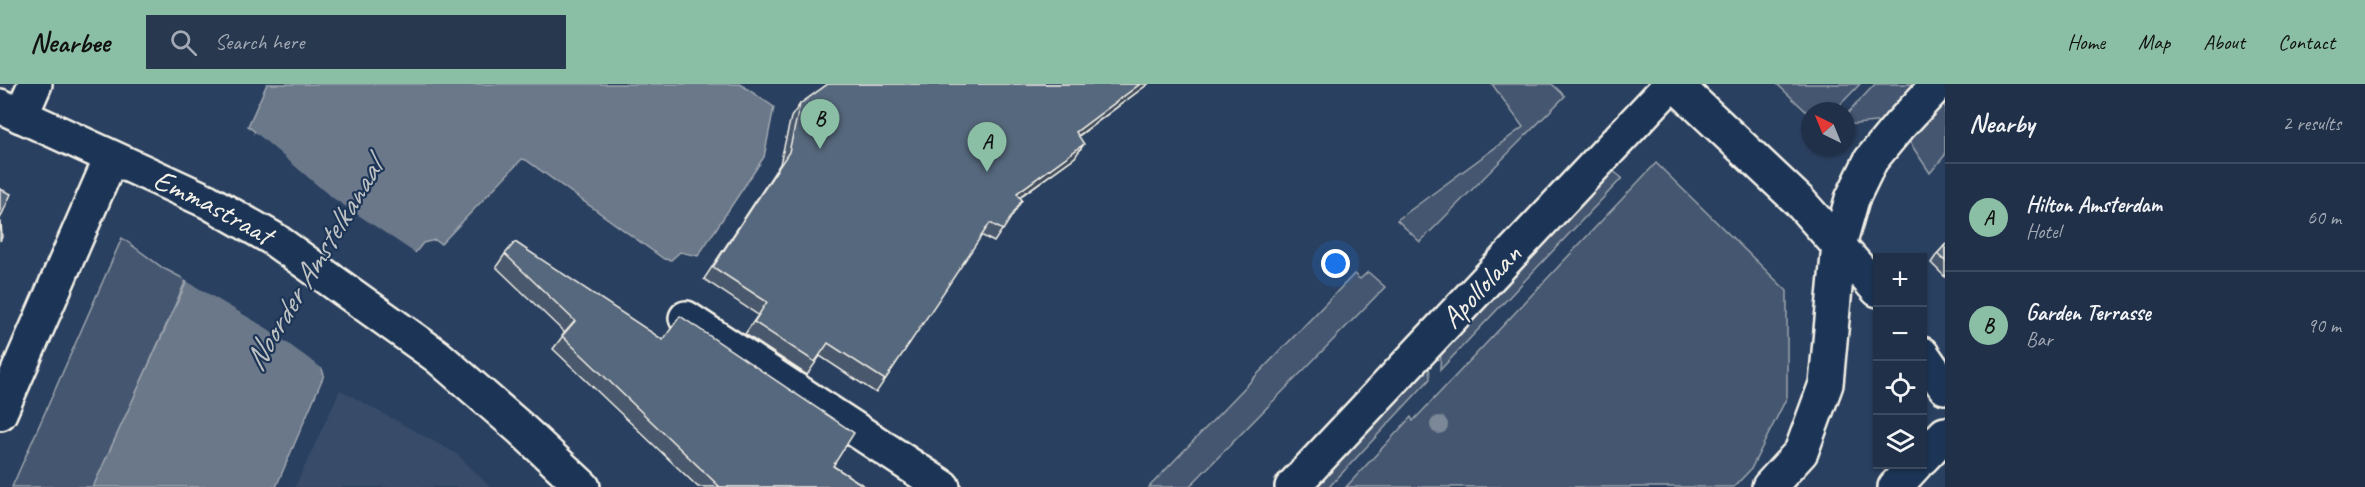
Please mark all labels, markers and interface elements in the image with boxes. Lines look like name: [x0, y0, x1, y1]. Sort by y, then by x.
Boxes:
search box: [146, 15, 566, 69]
text: Nearbee: [30, 25, 110, 60]
icon: search: [167, 26, 200, 59]
text: Search here: [215, 28, 304, 56]
text: Home: [2067, 29, 2105, 55]
text: Map: [2138, 29, 2170, 55]
text: About: [2203, 29, 2245, 55]
text: Contact: [2278, 29, 2335, 55]
pin: B: [800, 100, 840, 149]
north arrow: [1801, 102, 1855, 156]
text: Nearby: [1969, 107, 2034, 140]
text: 2 results: [2282, 111, 2341, 136]
pin: A: [968, 122, 1006, 172]
water label: Noorder Amstelkanaal: [234, 143, 397, 378]
street label: Emmastraat: [148, 160, 283, 256]
text: Hilton Amsterdam: [2026, 191, 2162, 219]
text: A: [1983, 205, 1994, 230]
text: 60 m: [2307, 205, 2341, 230]
text: Hotel: [2026, 219, 2061, 244]
street label: Apollolaan: [1432, 235, 1530, 336]
your location: [1321, 249, 1350, 278]
map controls: [1873, 253, 1927, 469]
button: +: [1873, 253, 1927, 307]
text: Garden Terrasse: [2026, 299, 2151, 327]
button: −: [1873, 307, 1927, 361]
text: B: [1983, 313, 1994, 338]
text: 90 m: [2307, 313, 2341, 338]
text: Bar: [2026, 327, 2052, 352]
button: locate: [1873, 361, 1927, 415]
button: layers: [1873, 415, 1927, 469]

